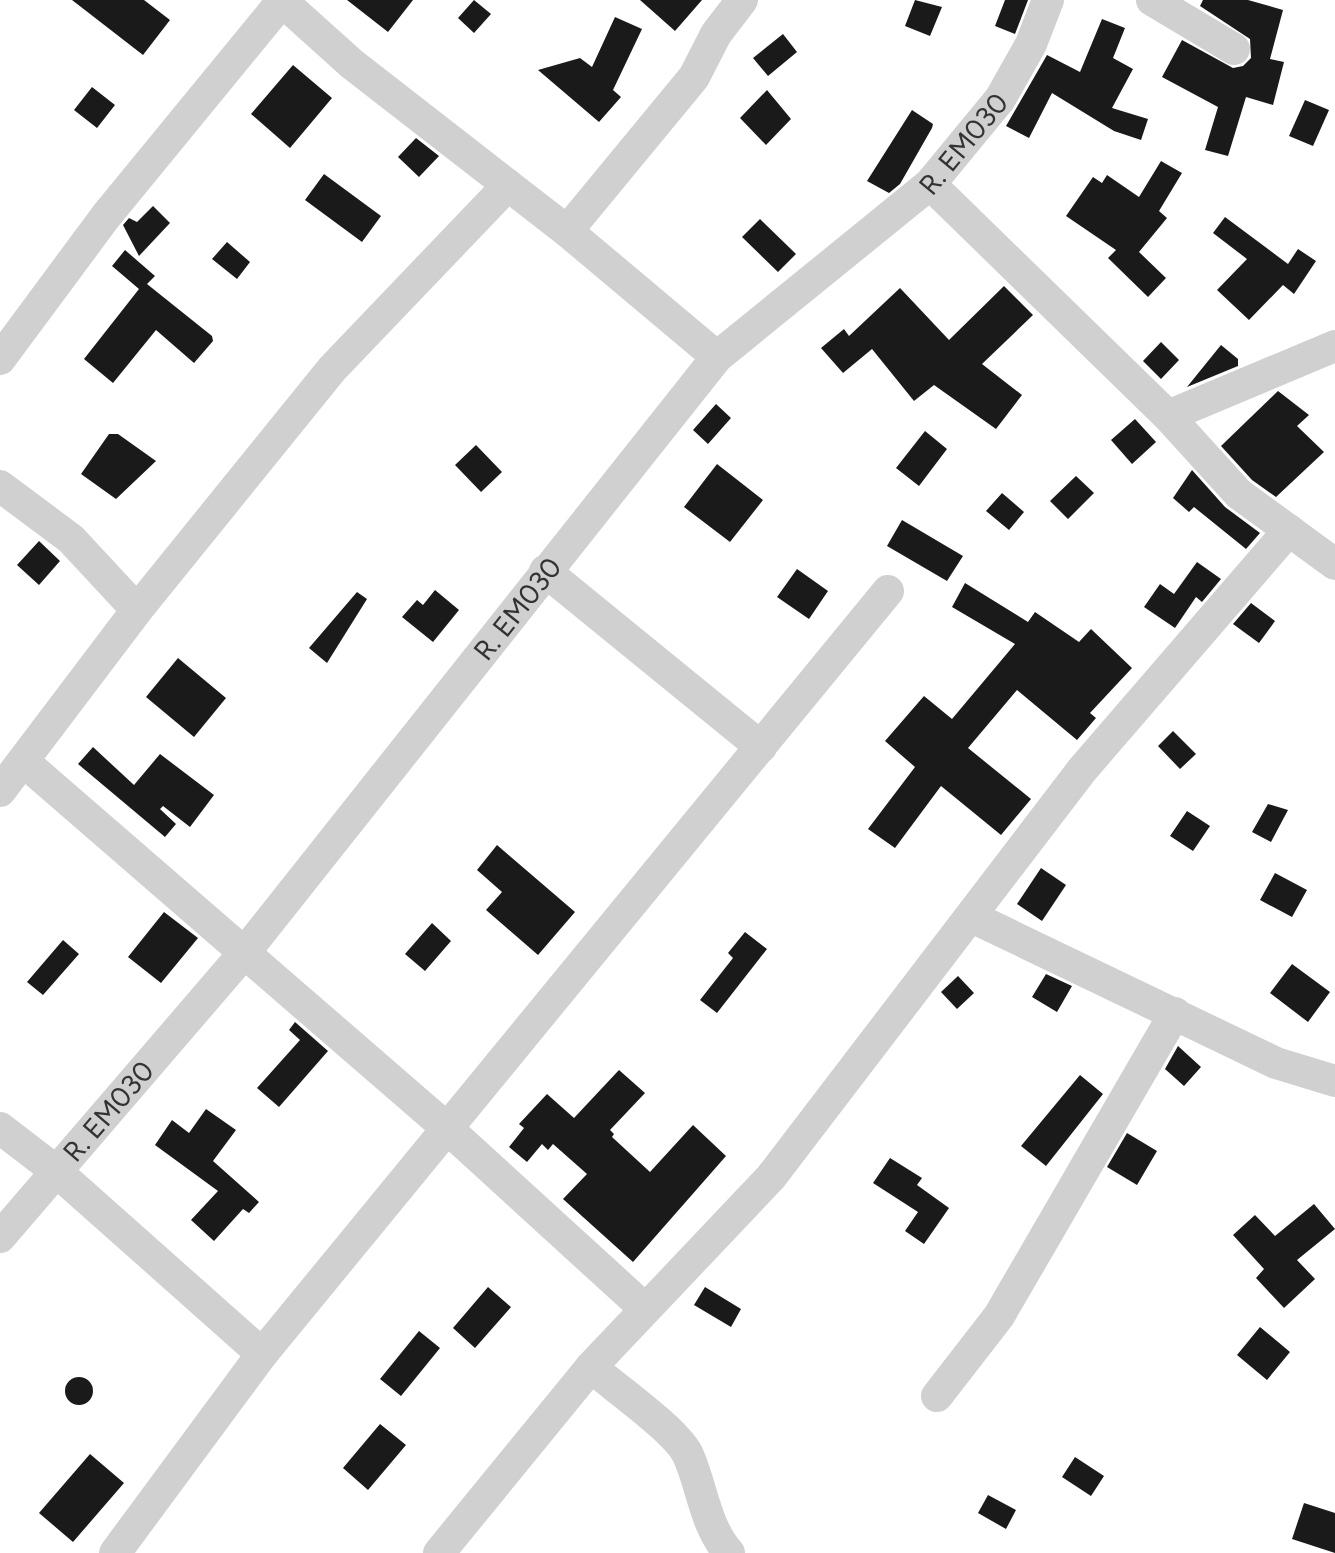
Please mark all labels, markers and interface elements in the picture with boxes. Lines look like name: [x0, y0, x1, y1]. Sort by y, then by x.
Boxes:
street label: R. EM030: [911, 86, 1015, 201]
street label: R. EM030: [466, 550, 568, 667]
street label: R. EM030: [56, 1054, 161, 1168]

